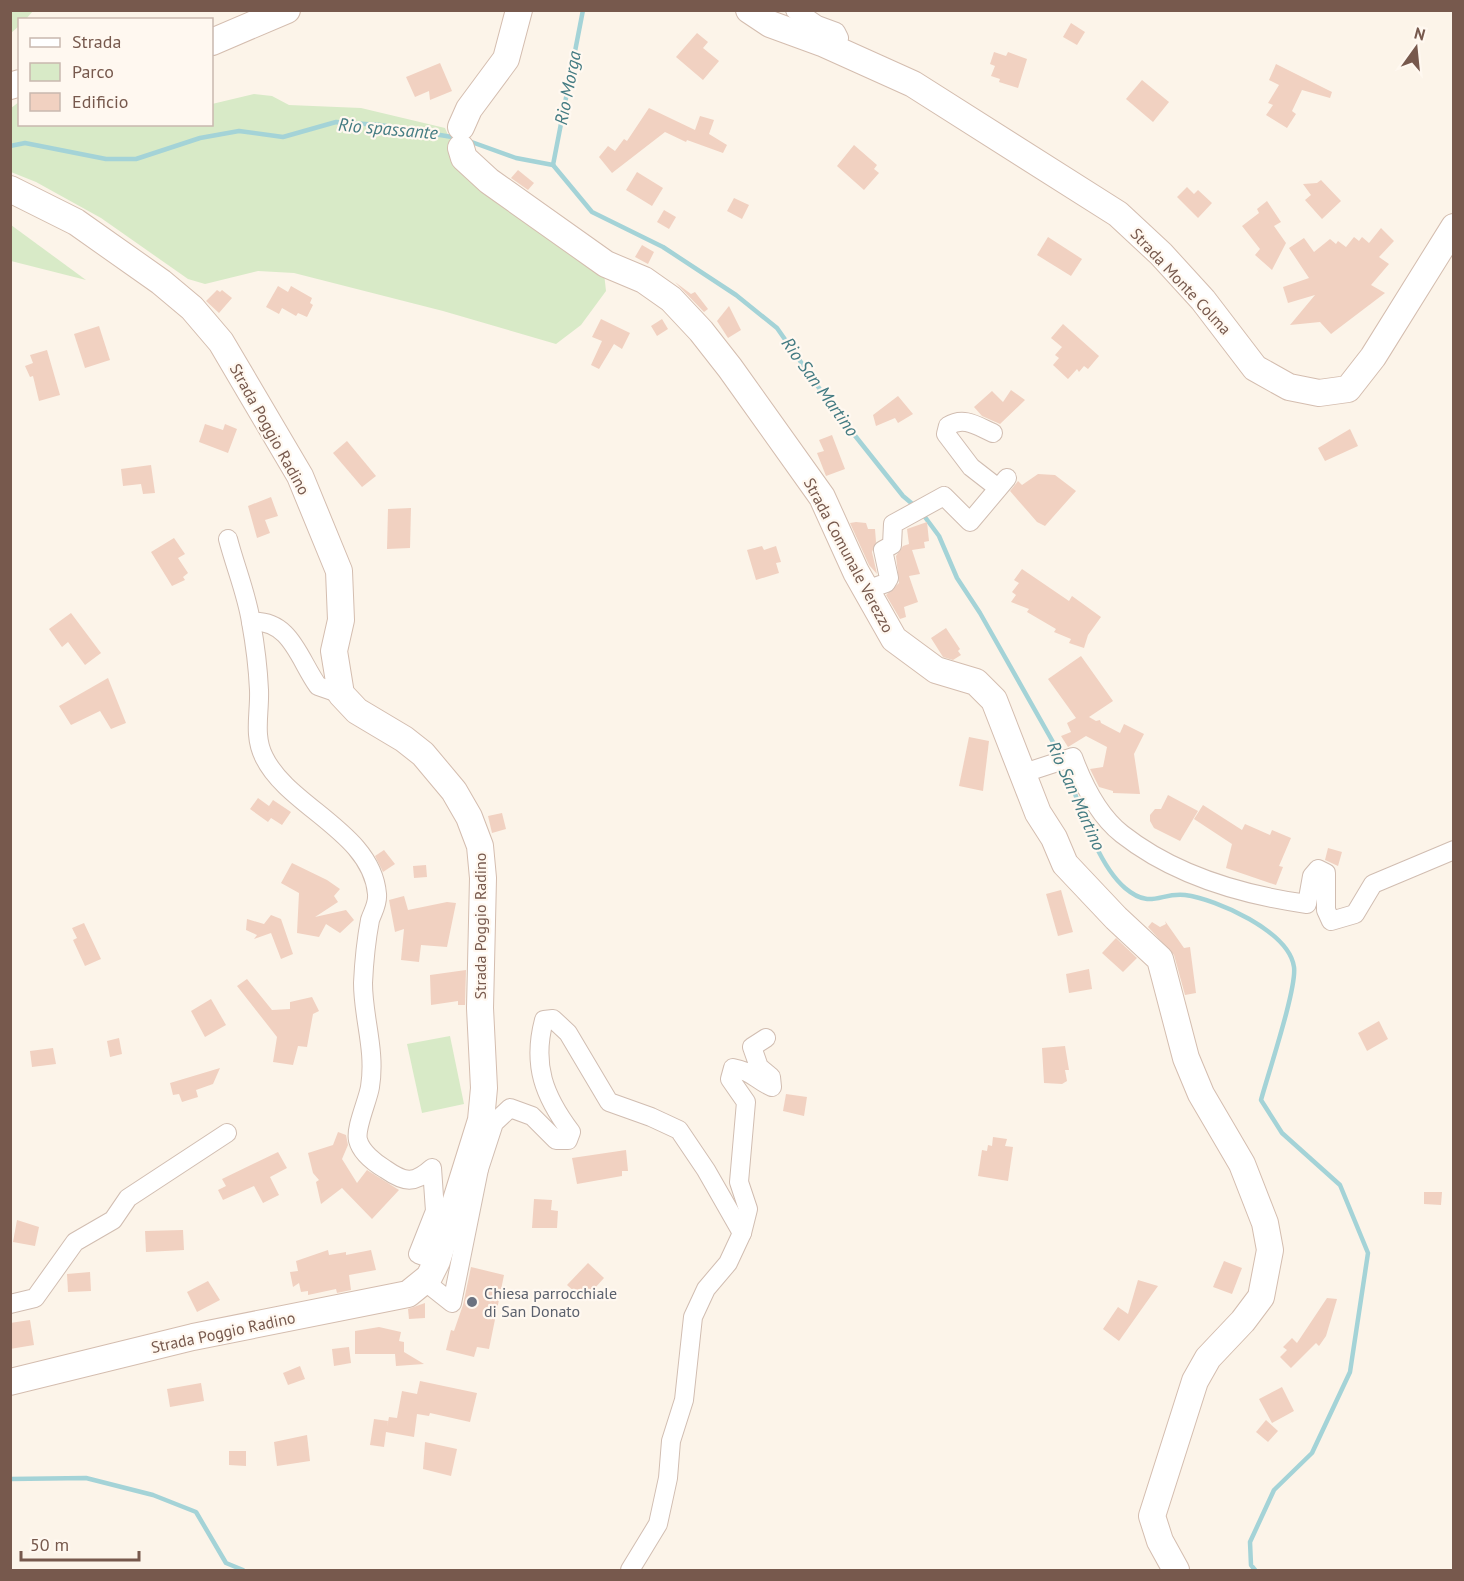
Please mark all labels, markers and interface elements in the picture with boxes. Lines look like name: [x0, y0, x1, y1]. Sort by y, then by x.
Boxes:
legend: [18, 18, 213, 126]
north arrow: [1386, 18, 1446, 78]
text: N: [1412, 22, 1428, 45]
text: Strada: [72, 30, 121, 53]
water label: Rio Morga: [549, 49, 586, 127]
text: Parco: [72, 60, 114, 83]
text: Edificio: [72, 90, 128, 113]
water label: Rio spassante: [337, 113, 439, 144]
street label: Strada Monte Colma: [1126, 224, 1236, 338]
water label: Rio San Martino: [777, 332, 864, 441]
street label: Strada Poggio Radino: [226, 360, 314, 498]
street label: Strada Comunale Verezzo: [800, 474, 898, 636]
water label: Rio San Martino: [1042, 738, 1111, 854]
street label: Strada Poggio Radino: [470, 853, 490, 999]
place label: Chiesa parrocchiale di San Donato: [484, 1283, 617, 1321]
marker: Chiesa parrocchiale di San Donato: [465, 1295, 479, 1309]
street label: Strada Poggio Radino: [149, 1307, 297, 1357]
scale bar: [21, 1524, 140, 1562]
text: 50 m: [30, 1533, 69, 1556]

